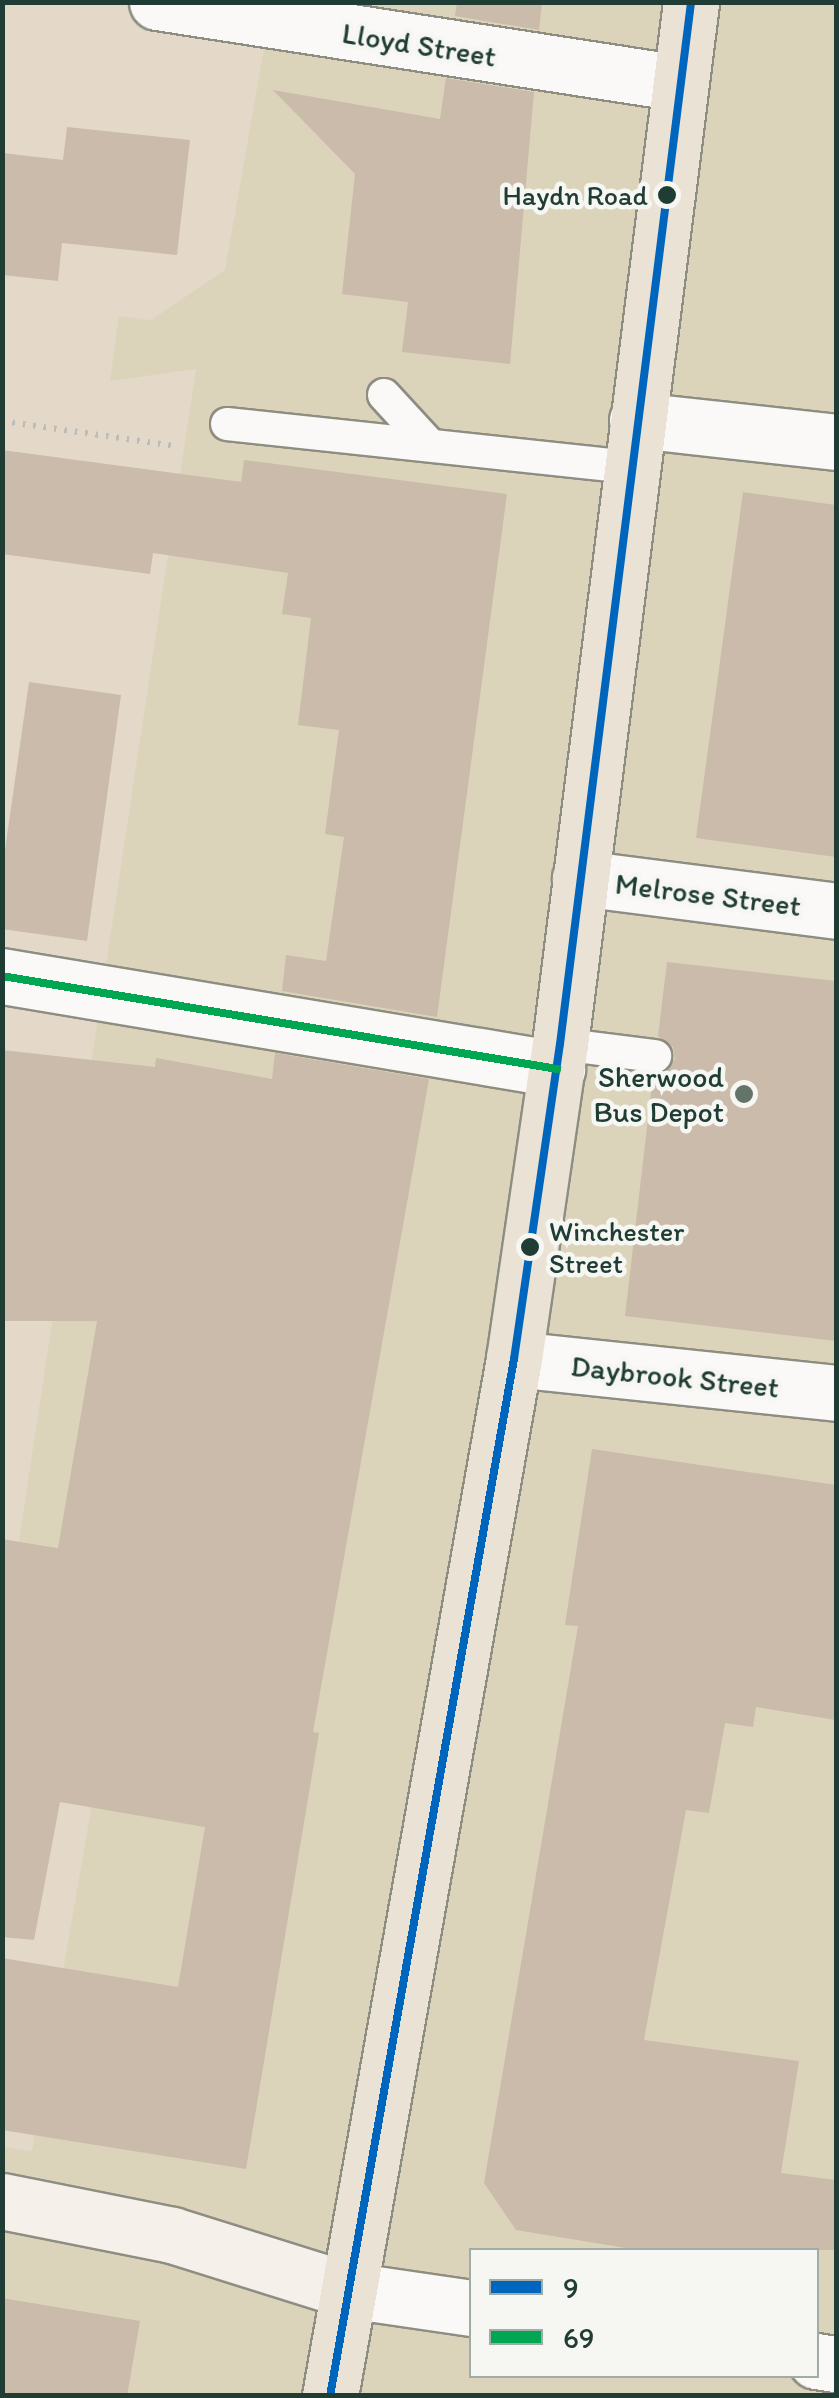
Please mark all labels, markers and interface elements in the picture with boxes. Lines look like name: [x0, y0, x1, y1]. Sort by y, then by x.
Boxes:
street label: Lloyd Street: [339, 15, 499, 75]
place label: Haydn Road: [504, 178, 648, 212]
marker: Haydn Road: [657, 185, 677, 205]
street label: Melrose Street: [613, 866, 803, 924]
place label: Sherwood Bus Depot: [591, 1059, 724, 1130]
marker: Sherwood Bus Depot: [733, 1083, 755, 1105]
place label: Winchester Street: [549, 1214, 684, 1280]
marker: Winchester Street: [520, 1237, 540, 1257]
street label: Daybrook Street: [569, 1348, 781, 1406]
legend: [469, 2248, 819, 2378]
text: 9: [563, 2269, 579, 2306]
text: 69: [563, 2319, 595, 2356]

